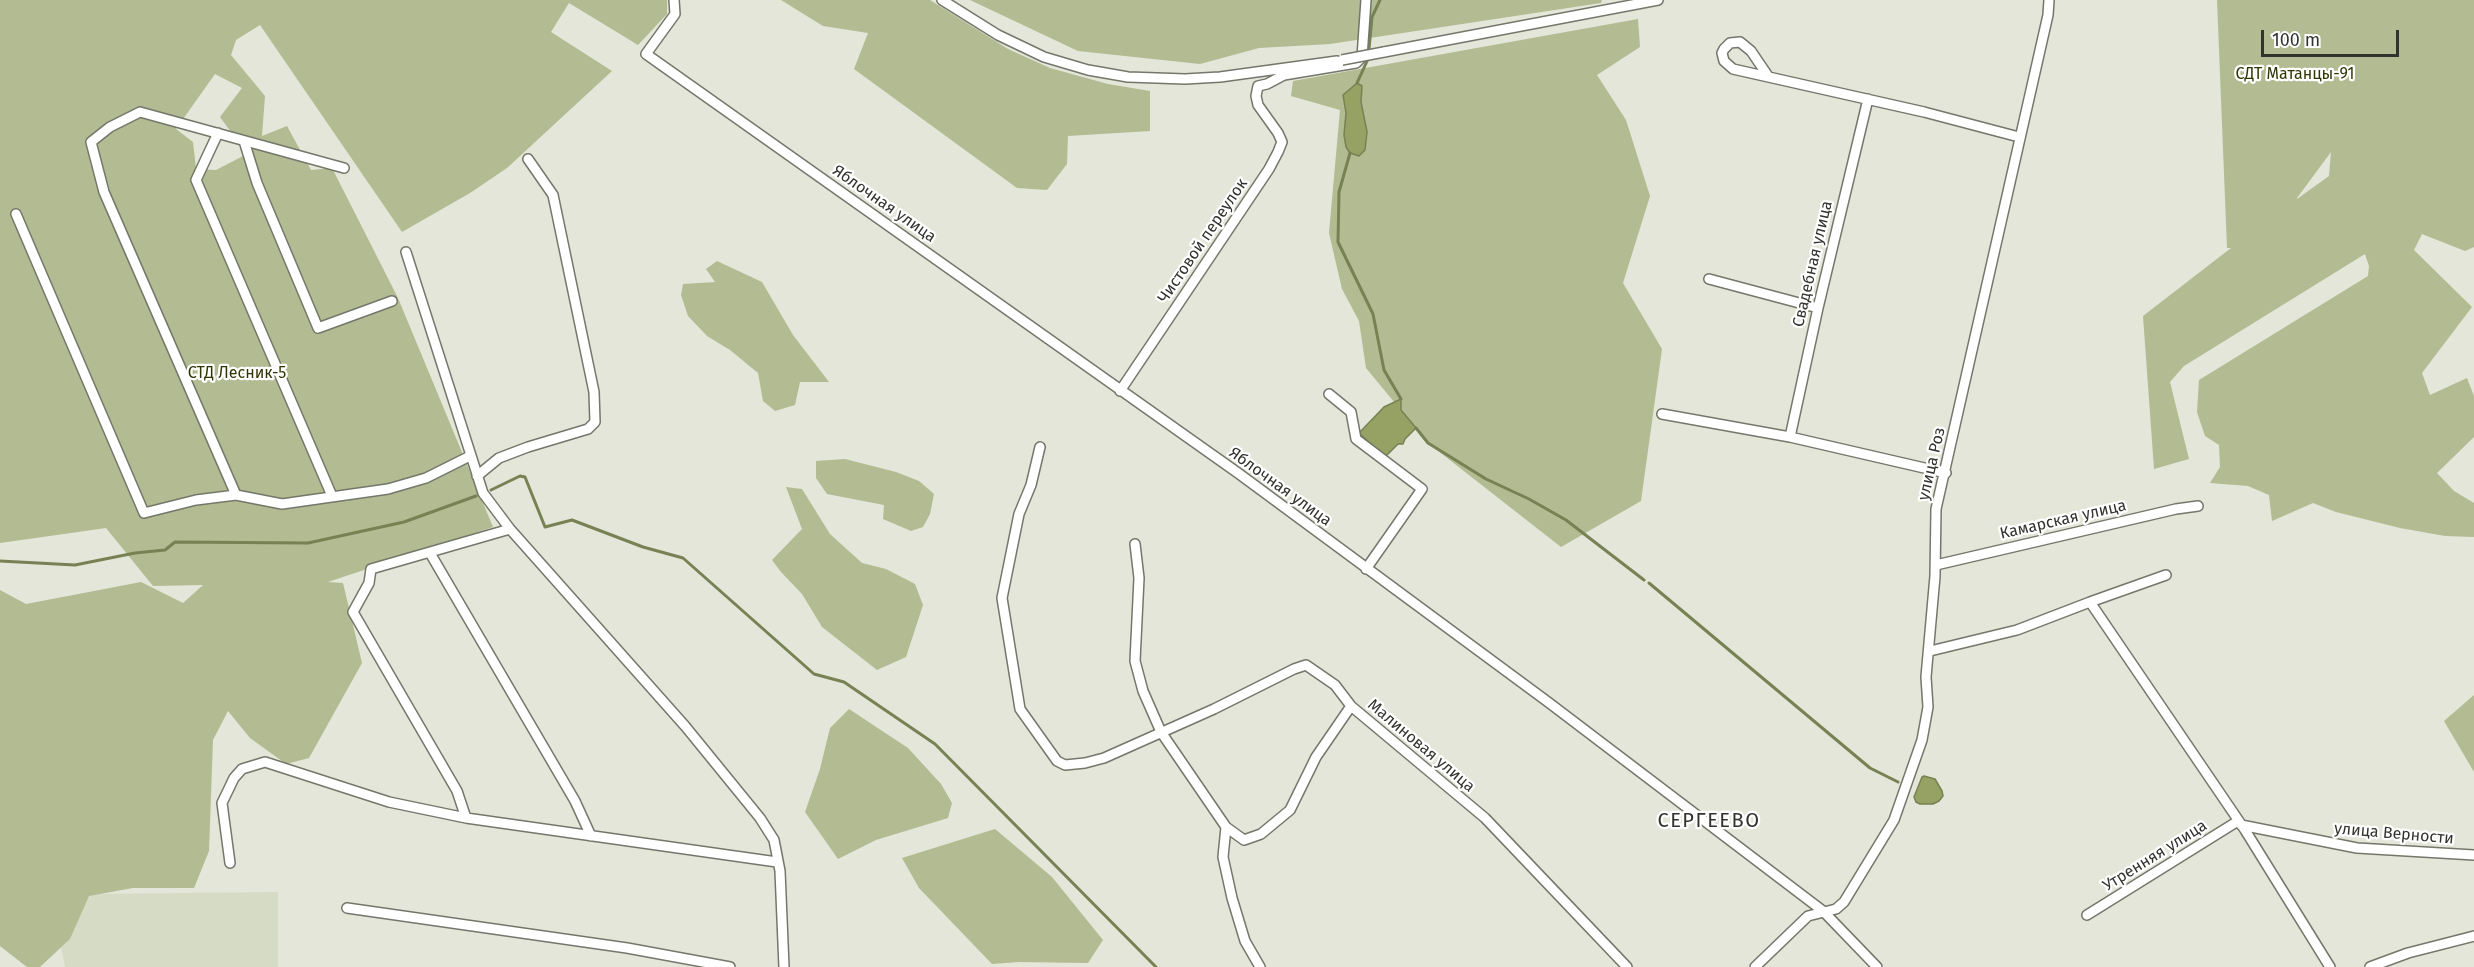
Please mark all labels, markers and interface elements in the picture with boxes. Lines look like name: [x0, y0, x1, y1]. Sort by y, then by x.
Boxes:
scale bar: [2264, 18, 2402, 56]
text: 100 m: [2272, 29, 2320, 51]
park label: СДТ Матанцы-91: [2235, 65, 2355, 85]
street label: Яблочная улица: [829, 161, 939, 247]
street label: Чистовой переулок: [1154, 175, 1252, 307]
street label: Свадебная улица: [1789, 199, 1837, 329]
park label: СТД Лесник-5: [188, 364, 286, 384]
street label: улица Роз: [1914, 426, 1950, 502]
street label: Яблочная улица: [1225, 443, 1335, 531]
street label: Камарская улица: [1998, 496, 2128, 544]
street label: Малиновая улица: [1364, 696, 1478, 796]
district label: СЕРГЕЕВО: [1657, 809, 1761, 833]
street label: Утренняя улица: [2099, 816, 2211, 896]
street label: улица Верности: [2333, 819, 2455, 849]

